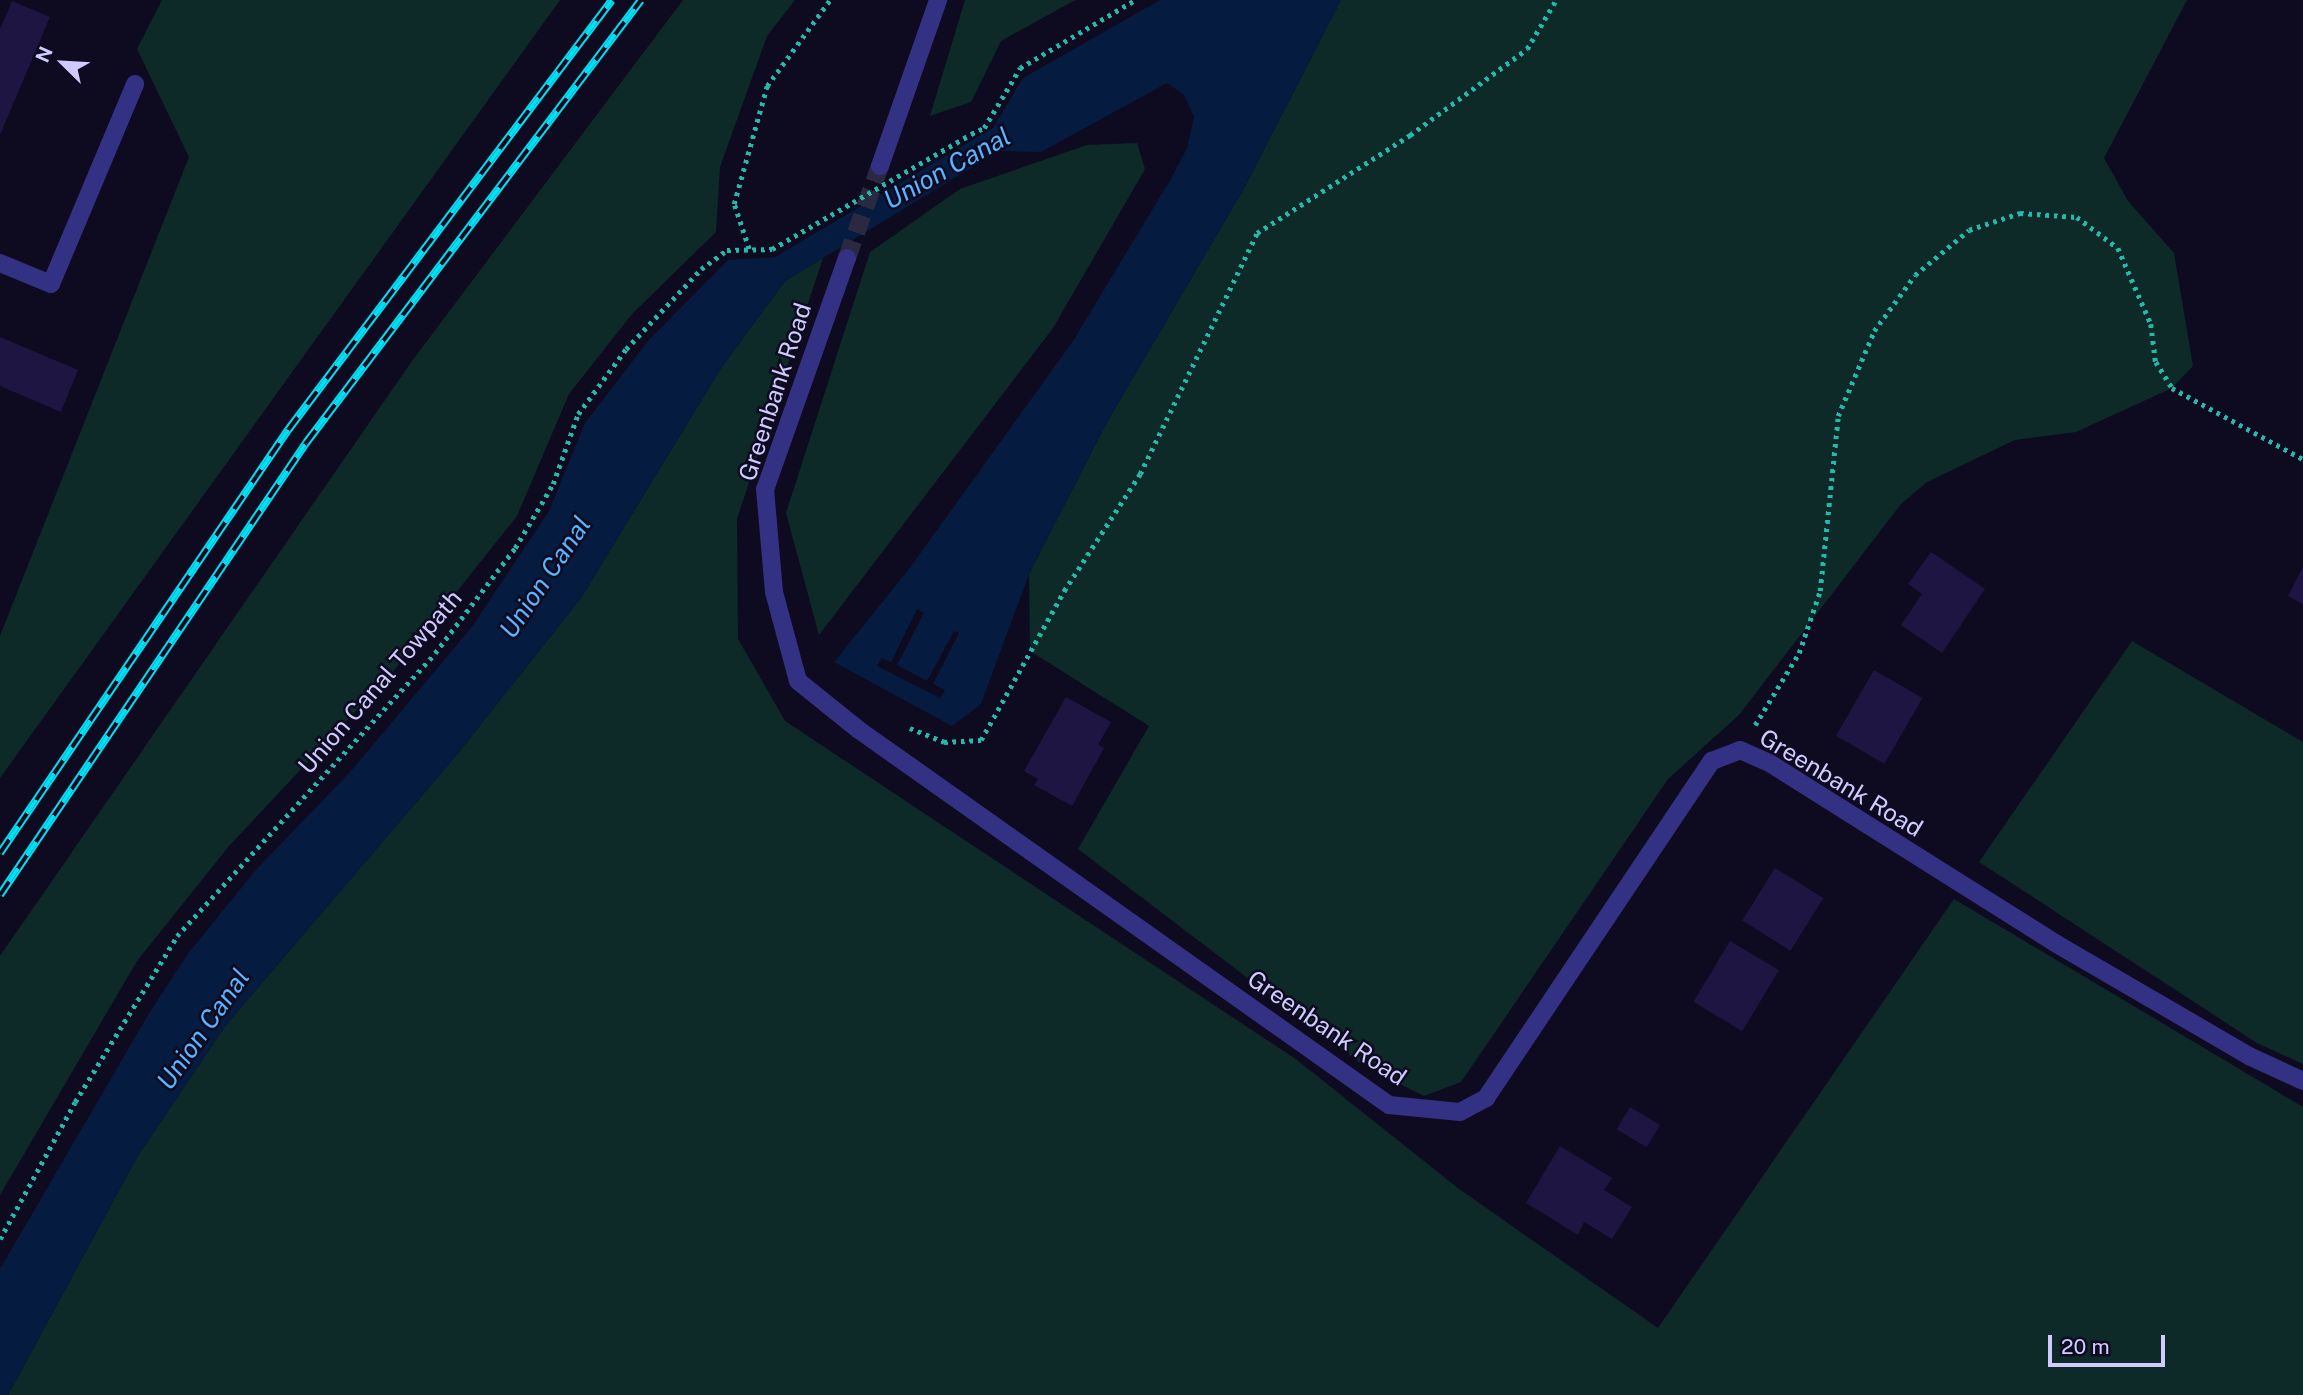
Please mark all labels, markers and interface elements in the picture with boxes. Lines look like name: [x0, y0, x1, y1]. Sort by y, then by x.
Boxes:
north arrow: [28, 28, 98, 98]
text: N: [31, 43, 57, 66]
water label: Union Canal: [878, 120, 1016, 216]
street label: Greenbank Road: [733, 299, 817, 485]
water label: Union Canal: [493, 510, 597, 644]
street label: Union Canal Towpath: [292, 584, 468, 780]
street label: Greenbank Road: [1754, 723, 1928, 843]
water label: Union Canal: [150, 963, 256, 1095]
street label: Greenbank Road: [1242, 964, 1412, 1092]
scale bar: [2051, 1322, 2168, 1366]
text: 20 m: [2061, 1334, 2110, 1359]

